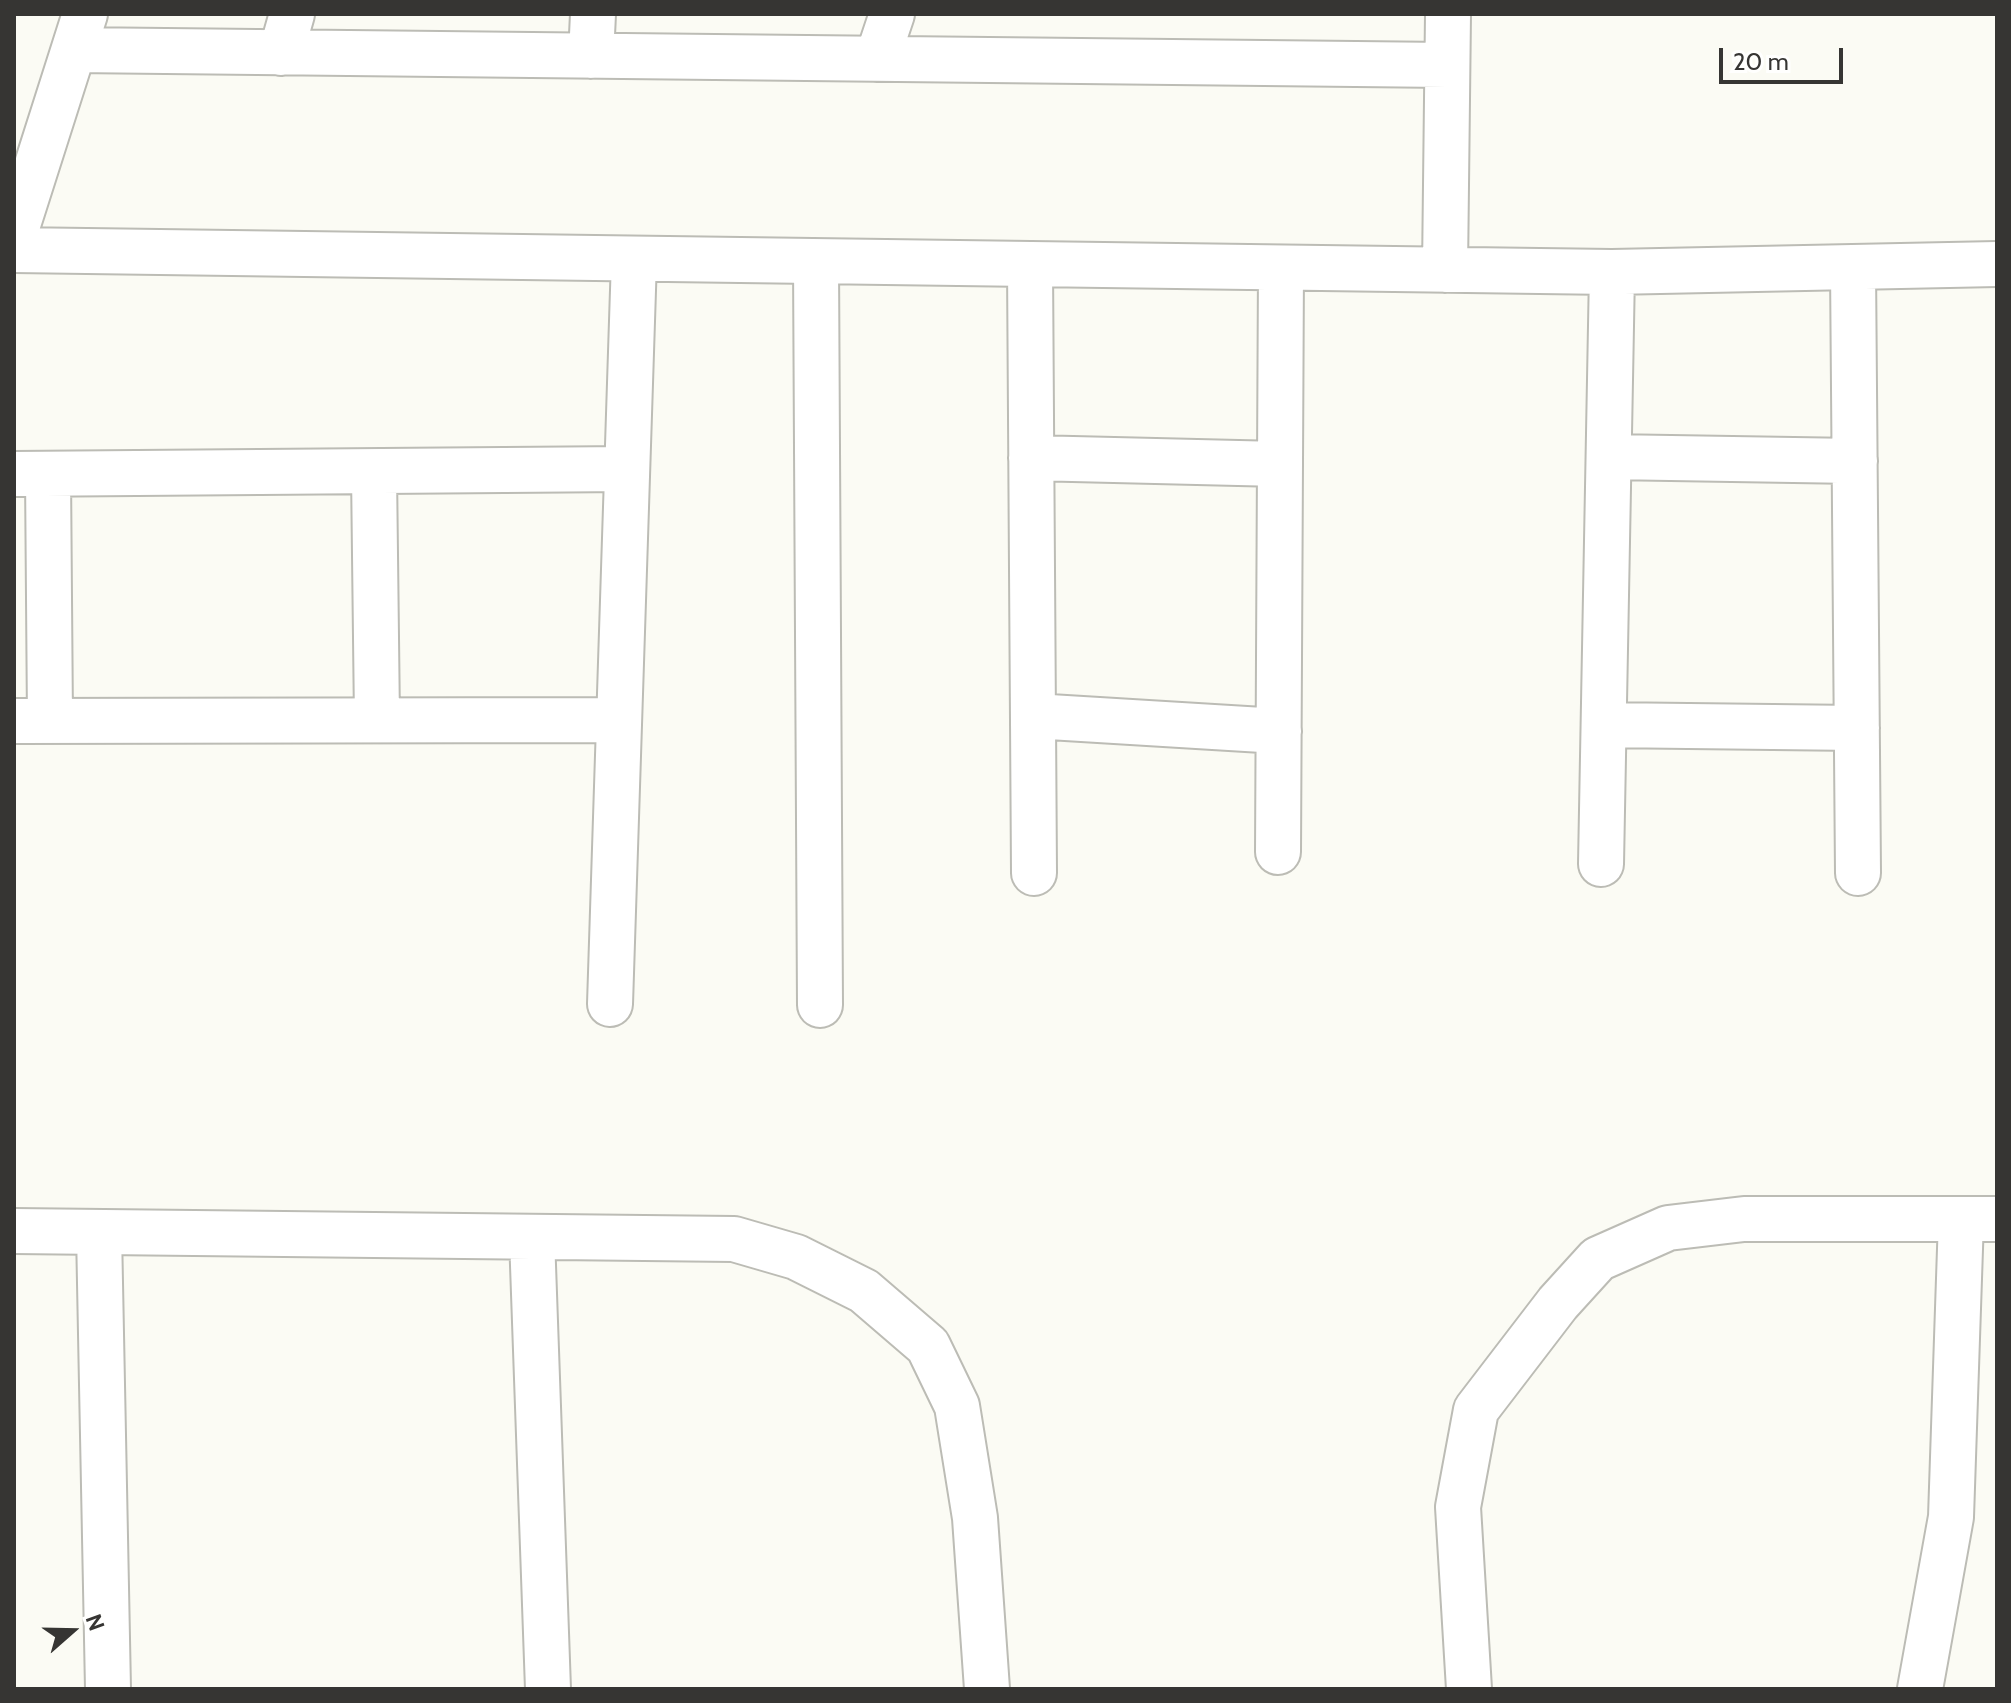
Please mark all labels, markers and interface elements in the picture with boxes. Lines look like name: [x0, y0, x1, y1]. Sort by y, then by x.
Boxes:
scale bar: [1723, 32, 1847, 82]
text: 20 m: [1733, 47, 1789, 76]
north arrow: [32, 1591, 112, 1671]
text: N: [80, 1611, 110, 1635]

